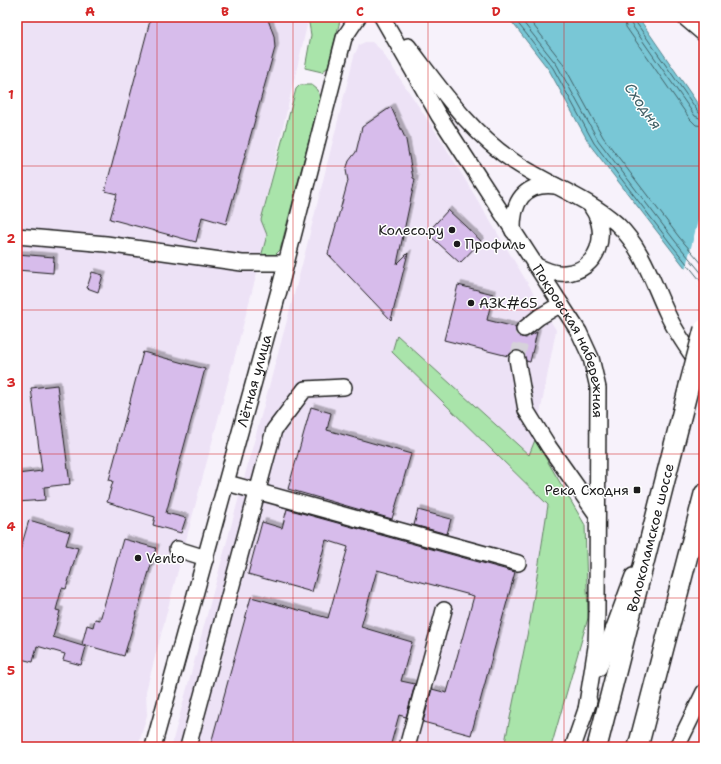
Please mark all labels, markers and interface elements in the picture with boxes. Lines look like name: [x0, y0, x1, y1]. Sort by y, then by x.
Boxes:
text: A: [85, 3, 95, 20]
text: B: [221, 3, 229, 20]
text: C: [356, 3, 364, 20]
text: D: [491, 3, 501, 20]
text: E: [627, 3, 636, 20]
water label: Сходня: [620, 79, 666, 133]
text: 1: [8, 86, 14, 103]
place label: Колесо.ру: [378, 221, 444, 239]
marker: Колесо.ру: [447, 225, 457, 235]
text: 2: [6, 230, 16, 247]
place label: Профиль: [465, 235, 526, 253]
marker: Профиль: [452, 239, 462, 249]
street label: Покровская набережная: [529, 261, 607, 418]
place label: АЗК#65: [479, 294, 537, 312]
marker: АЗК#65: [466, 298, 476, 308]
street label: Лётная улица: [233, 332, 276, 429]
text: 3: [6, 374, 16, 391]
street label: Волоколамское шоссе: [623, 461, 678, 614]
place label: Река Сходня: [545, 481, 629, 499]
marker: Река Сходня: [632, 485, 642, 495]
text: 4: [6, 518, 16, 535]
place label: Vento: [146, 549, 185, 567]
marker: Vento: [133, 553, 143, 563]
text: 5: [7, 662, 15, 679]

